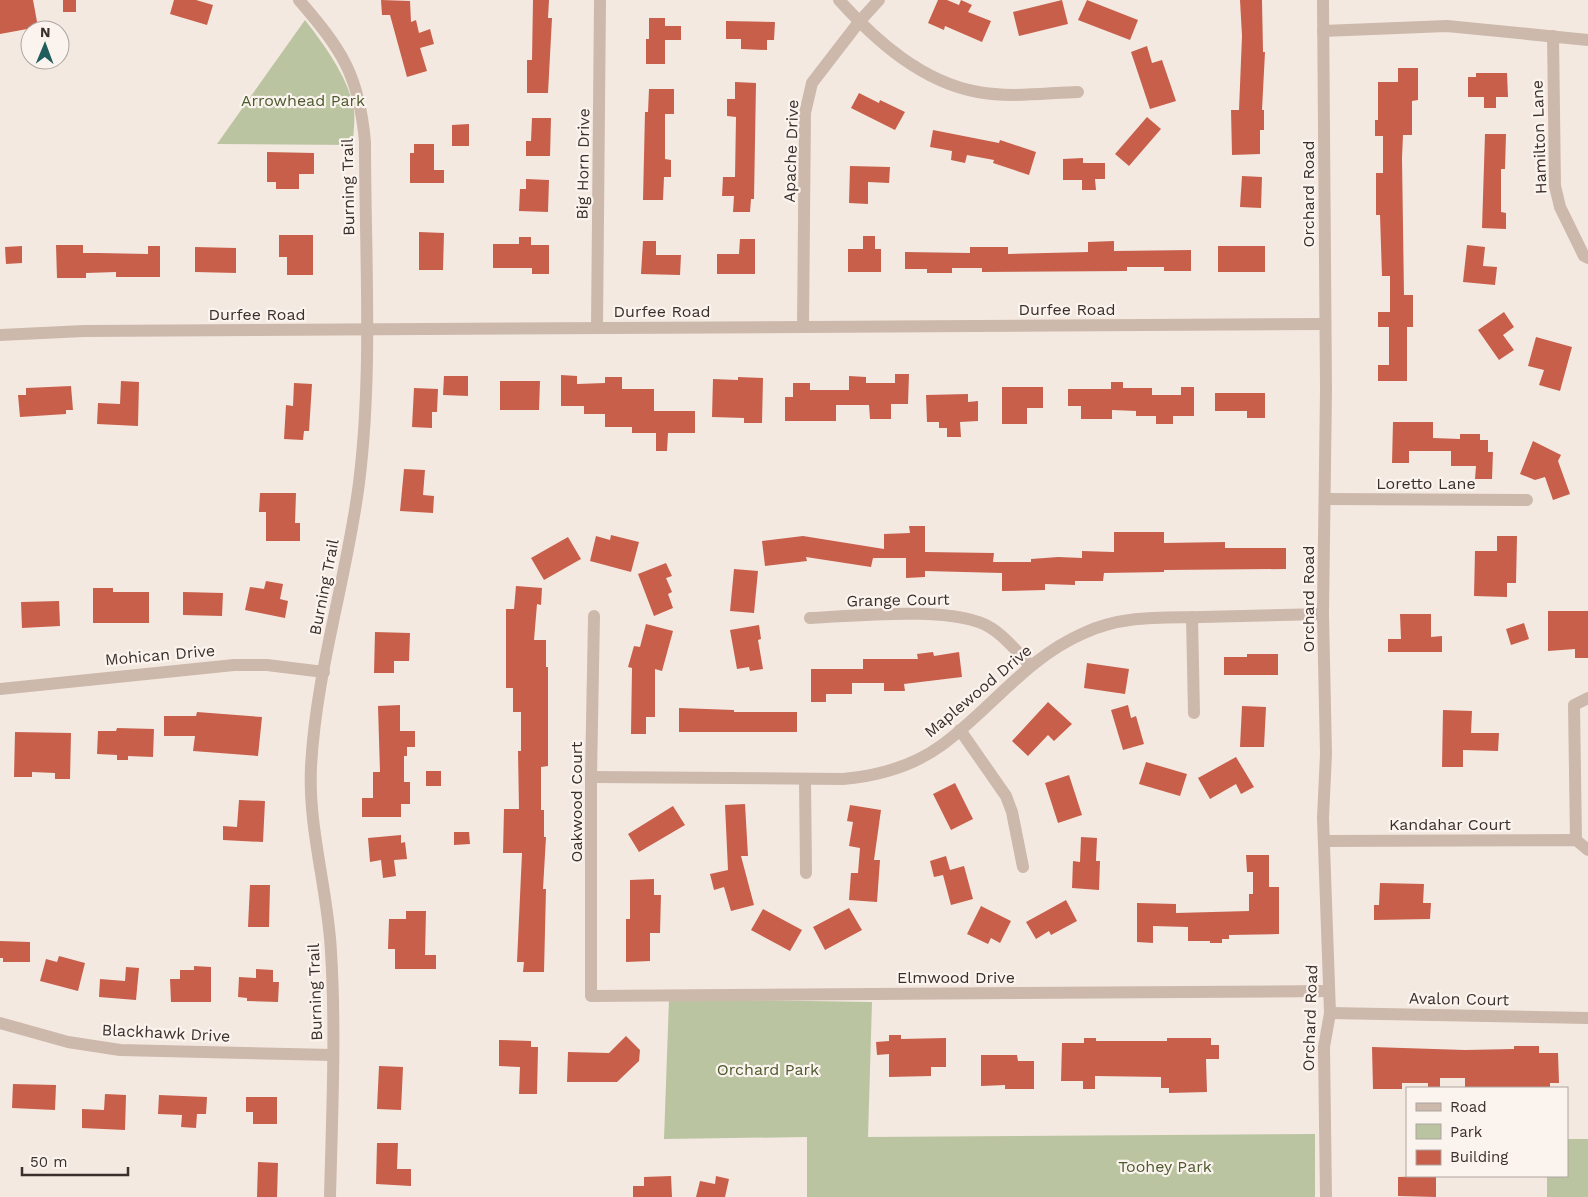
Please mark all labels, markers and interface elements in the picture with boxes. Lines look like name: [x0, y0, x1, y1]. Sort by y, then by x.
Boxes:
north arrow: [20, 20, 70, 70]
text: N: [40, 24, 51, 40]
street label: Hamilton Lane: [1528, 80, 1550, 194]
park label: Arrowhead Park: [241, 91, 365, 110]
street label: Apache Drive: [780, 99, 802, 203]
street label: Big Horn Drive: [573, 108, 593, 220]
street label: Burning Trail: [338, 138, 358, 236]
street label: Orchard Road: [1299, 141, 1318, 247]
street label: Durfee Road: [1019, 300, 1115, 319]
street label: Durfee Road: [614, 302, 710, 321]
street label: Durfee Road: [209, 305, 305, 324]
street label: Loretto Lane: [1376, 474, 1476, 493]
street label: Burning Trail: [305, 537, 343, 637]
street label: Orchard Road: [1299, 546, 1318, 652]
street label: Grange Court: [846, 590, 950, 610]
street label: Mohican Drive: [104, 641, 216, 669]
street label: Maplewood Drive: [920, 641, 1036, 741]
street label: Oakwood Court: [567, 741, 586, 863]
street label: Kandahar Court: [1389, 815, 1511, 834]
street label: Burning Trail: [304, 943, 326, 1041]
street label: Orchard Road: [1299, 964, 1321, 1072]
street label: Elmwood Drive: [897, 968, 1015, 987]
street label: Avalon Court: [1409, 989, 1510, 1009]
street label: Blackhawk Drive: [101, 1020, 231, 1046]
park label: Orchard Park: [717, 1060, 819, 1079]
legend: [1406, 1087, 1568, 1177]
text: Road: [1450, 1098, 1487, 1116]
text: Park: [1450, 1123, 1483, 1141]
scale bar: [22, 1144, 129, 1176]
text: Building: [1450, 1148, 1508, 1166]
text: 50 m: [30, 1153, 67, 1171]
park label: Toohey Park: [1118, 1157, 1212, 1176]

